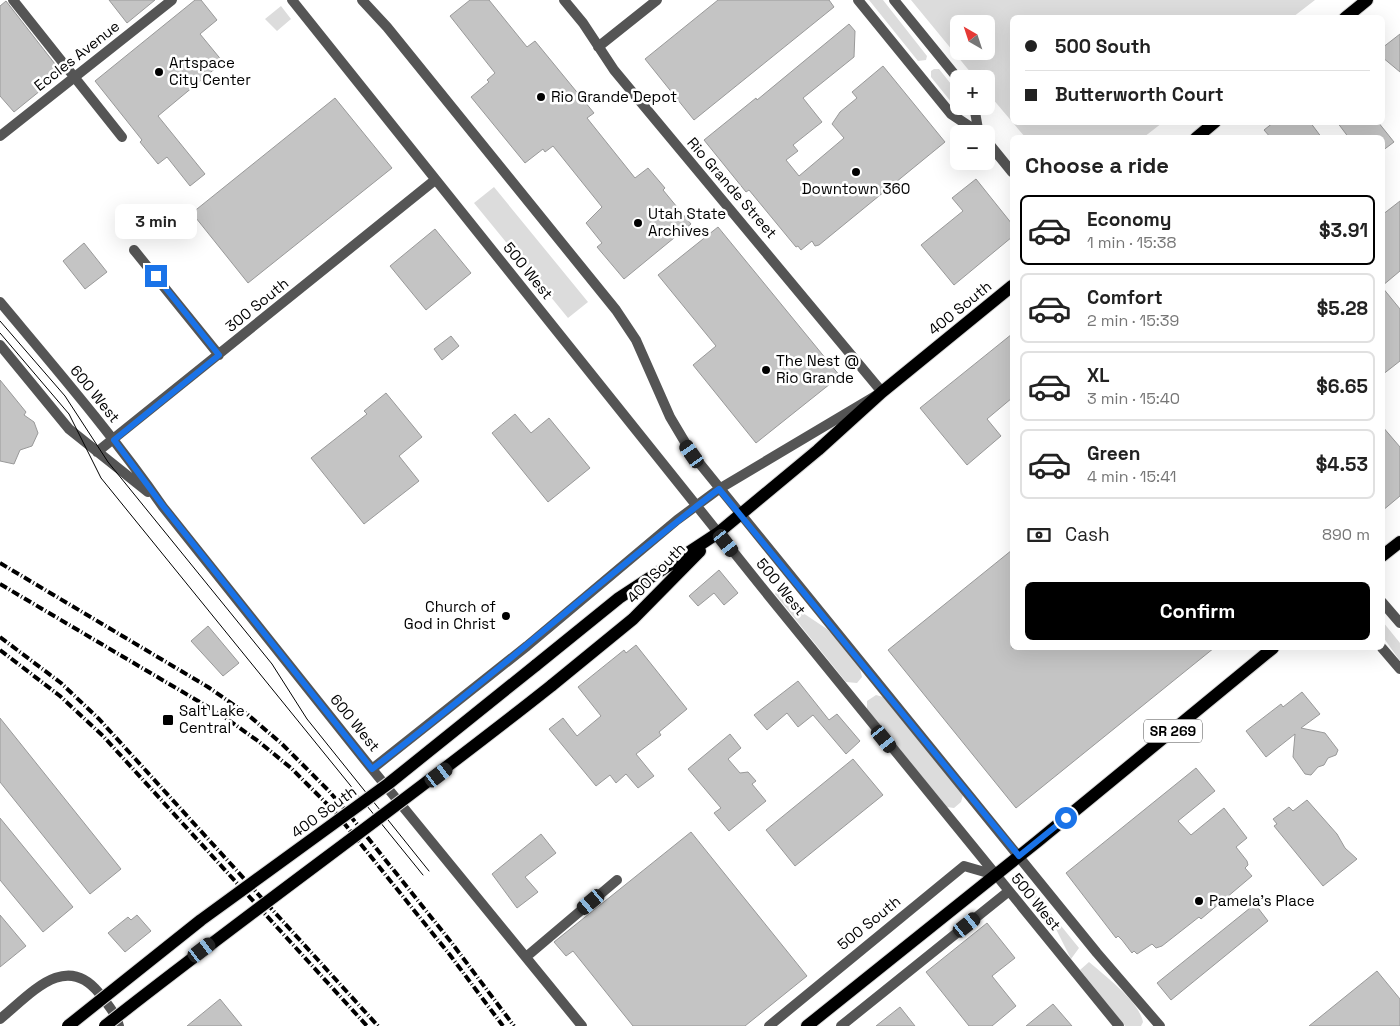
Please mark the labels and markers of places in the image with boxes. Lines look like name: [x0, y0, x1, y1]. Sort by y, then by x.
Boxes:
place label: Artspace City Center: [169, 53, 251, 89]
marker: Artspace City Center: [153, 66, 165, 78]
place label: Rio Grande Depot: [551, 87, 677, 106]
marker: Rio Grande Depot: [535, 91, 547, 103]
marker: Downtown 360: [850, 166, 862, 178]
place label: Downtown 360: [802, 179, 910, 198]
place label: Utah State Archives: [648, 204, 726, 240]
marker: Utah State Archives: [632, 217, 644, 229]
place label: The Nest @ Rio Grande: [776, 351, 859, 387]
marker: The Nest @ Rio Grande: [760, 364, 772, 376]
place label: Church of God in Christ: [404, 597, 496, 633]
marker: Church of God in Christ: [500, 610, 512, 622]
place label: Salt Lake Central: [179, 701, 245, 737]
marker: Salt Lake Central: [161, 713, 175, 727]
place label: Pamela's Place: [1209, 891, 1315, 910]
marker: Pamela's Place: [1193, 895, 1205, 907]

